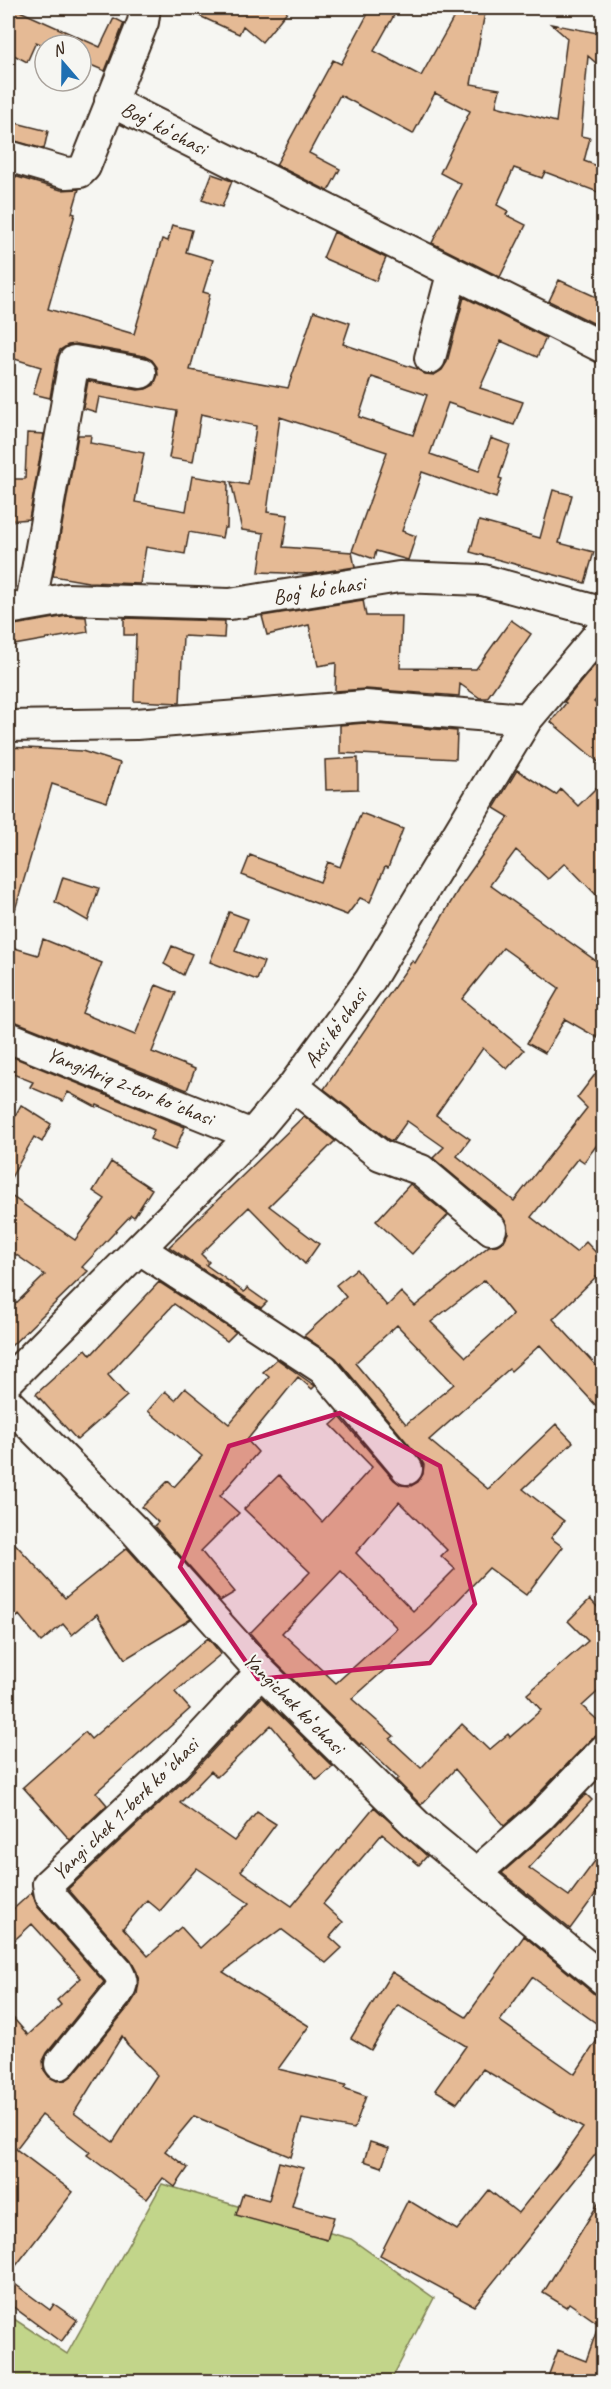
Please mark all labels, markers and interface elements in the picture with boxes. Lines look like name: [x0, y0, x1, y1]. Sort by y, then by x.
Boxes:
north arrow: [33, 33, 93, 93]
text: N: [50, 38, 69, 61]
street label: Bogʻ koʻchasi: [117, 95, 214, 162]
street label: Bogʻ koʻchasi: [271, 569, 370, 610]
street label: Axsi koʻchasi: [298, 981, 374, 1073]
street label: YangiАriq 2-tor koʼchasi: [43, 1041, 220, 1132]
street label: Yangichek koʻchasi: [238, 1647, 352, 1761]
street label: Yangi chek 1-berk koʼchasi: [46, 1730, 206, 1886]

